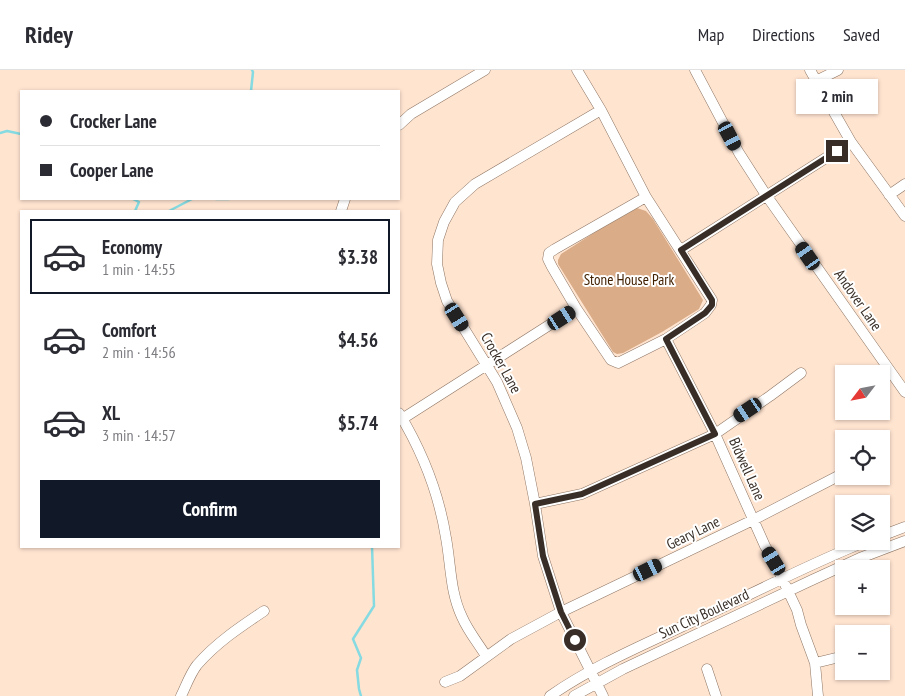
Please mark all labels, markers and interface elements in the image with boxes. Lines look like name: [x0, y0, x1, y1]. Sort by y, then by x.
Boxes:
text: Ridey: [25, 19, 73, 50]
text: Map: [698, 23, 724, 46]
text: Directions: [752, 23, 815, 46]
text: Saved: [843, 23, 880, 46]
callout: 2 min: [796, 78, 878, 114]
text: 2 min: [821, 86, 853, 106]
text: Crocker Lane: [70, 109, 157, 133]
car: [716, 119, 743, 153]
route end: [826, 140, 848, 162]
text: Cooper Lane: [70, 158, 154, 182]
icon: car: [42, 234, 87, 279]
text: Economy: [102, 235, 162, 259]
car: [793, 239, 822, 273]
text: $3.38: [338, 245, 378, 269]
text: 1 min · 14:55: [102, 259, 176, 279]
street label: Andover Lane: [830, 265, 886, 334]
park label: Stone House Park: [584, 270, 674, 289]
car: [442, 300, 471, 334]
car: [545, 304, 578, 332]
icon: car: [42, 317, 87, 362]
text: Comfort: [102, 318, 156, 342]
text: $4.56: [338, 328, 378, 352]
street label: Crocker Lane: [477, 329, 526, 396]
text: 2 min · 14:56: [102, 342, 176, 362]
north arrow: [835, 365, 890, 420]
map controls: [835, 365, 890, 680]
car: [731, 395, 764, 425]
icon: car: [42, 400, 87, 445]
text: XL: [102, 401, 120, 425]
text: $5.74: [338, 411, 378, 435]
text: 3 min · 14:57: [102, 425, 176, 445]
button: locate: [835, 430, 890, 485]
street label: Bidwell Lane: [725, 434, 770, 503]
button: Confirm: [40, 480, 380, 538]
button: layers: [835, 495, 890, 550]
street label: Geary Lane: [663, 512, 723, 554]
car: [759, 544, 788, 578]
car: [631, 557, 664, 583]
button: +: [835, 560, 890, 615]
street label: Sun City Boulevard: [656, 584, 752, 643]
button: −: [835, 625, 890, 680]
route start: [564, 629, 586, 651]

